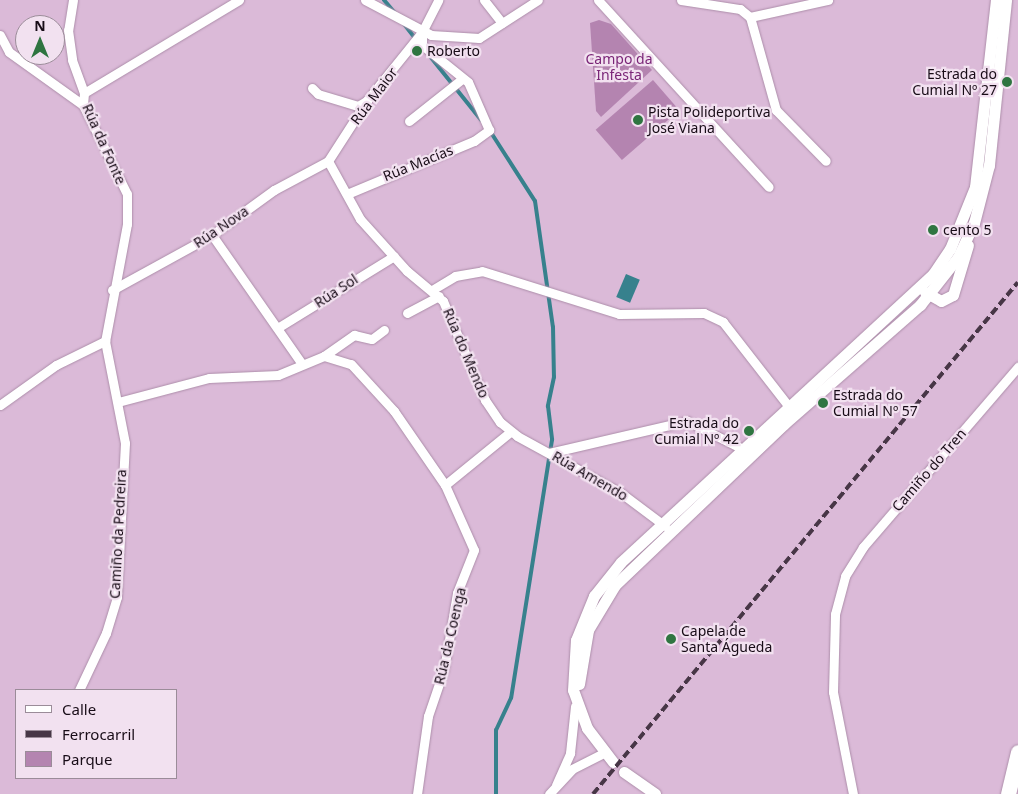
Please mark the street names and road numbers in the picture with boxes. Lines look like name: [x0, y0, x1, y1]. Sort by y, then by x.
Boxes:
street label: Rúa Maior: [347, 64, 401, 128]
street label: Rúa da Fonte: [79, 101, 129, 187]
street label: Rúa Macías: [380, 141, 456, 185]
street label: Rúa Nova: [190, 203, 252, 251]
street label: Rúa Sol: [311, 271, 361, 311]
street label: Rúa do Mendo: [440, 306, 492, 400]
street label: Camiño do Tren: [889, 425, 969, 515]
street label: Rúa Amendo: [549, 448, 631, 504]
street label: Camiño da Pedreira: [106, 469, 130, 599]
street label: Rúa da Coenga: [431, 586, 469, 686]

